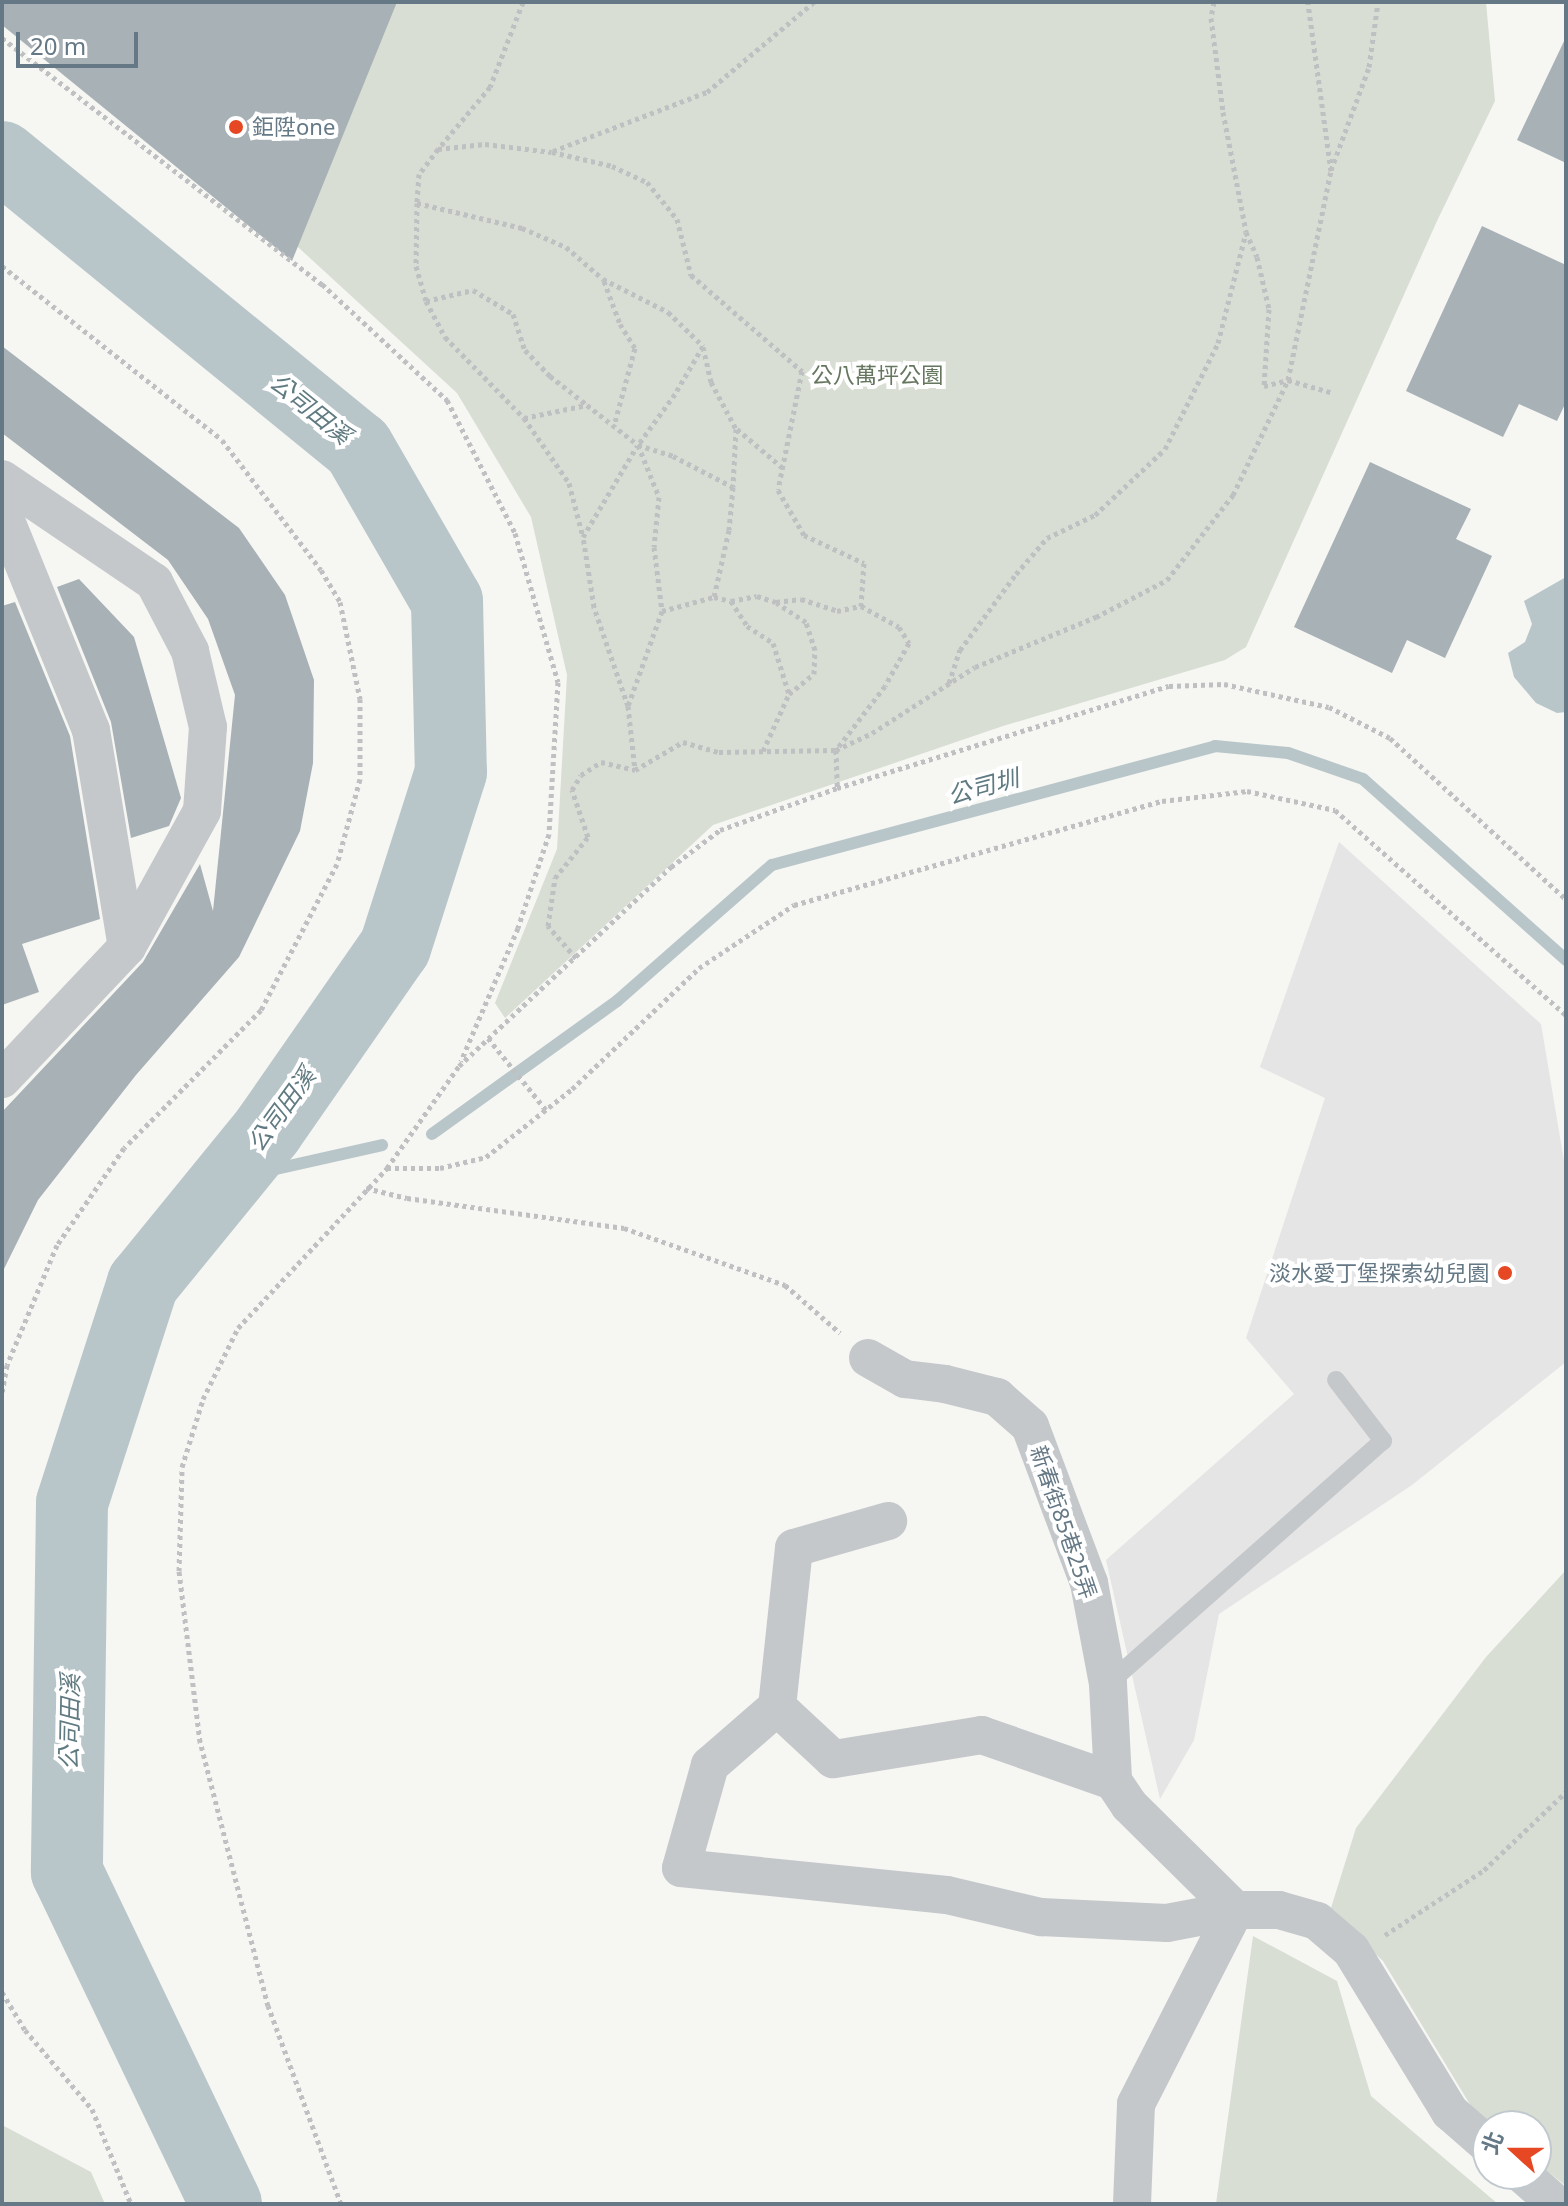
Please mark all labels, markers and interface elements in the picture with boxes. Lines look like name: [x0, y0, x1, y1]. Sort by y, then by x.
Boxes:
scale bar: [20, 16, 142, 66]
text: 20 m: [30, 29, 86, 62]
place label: 鉅陞one: [252, 114, 335, 140]
marker: 鉅陞one: [227, 118, 245, 136]
park label: 公八萬坪公園: [811, 362, 943, 388]
water label: 公司田溪: [265, 367, 357, 449]
water label: 公司圳: [944, 763, 1022, 809]
water label: 公司田溪: [241, 1062, 321, 1156]
place label: 淡水愛丁堡探索幼兒園: [1269, 1260, 1489, 1286]
marker: 淡水愛丁堡探索幼兒園: [1496, 1264, 1514, 1282]
street label: 新春街85巷25弄: [1025, 1442, 1103, 1602]
water label: 公司田溪: [54, 1674, 84, 1770]
north arrow: [1472, 2110, 1552, 2190]
text: 北: [1474, 2126, 1509, 2158]

